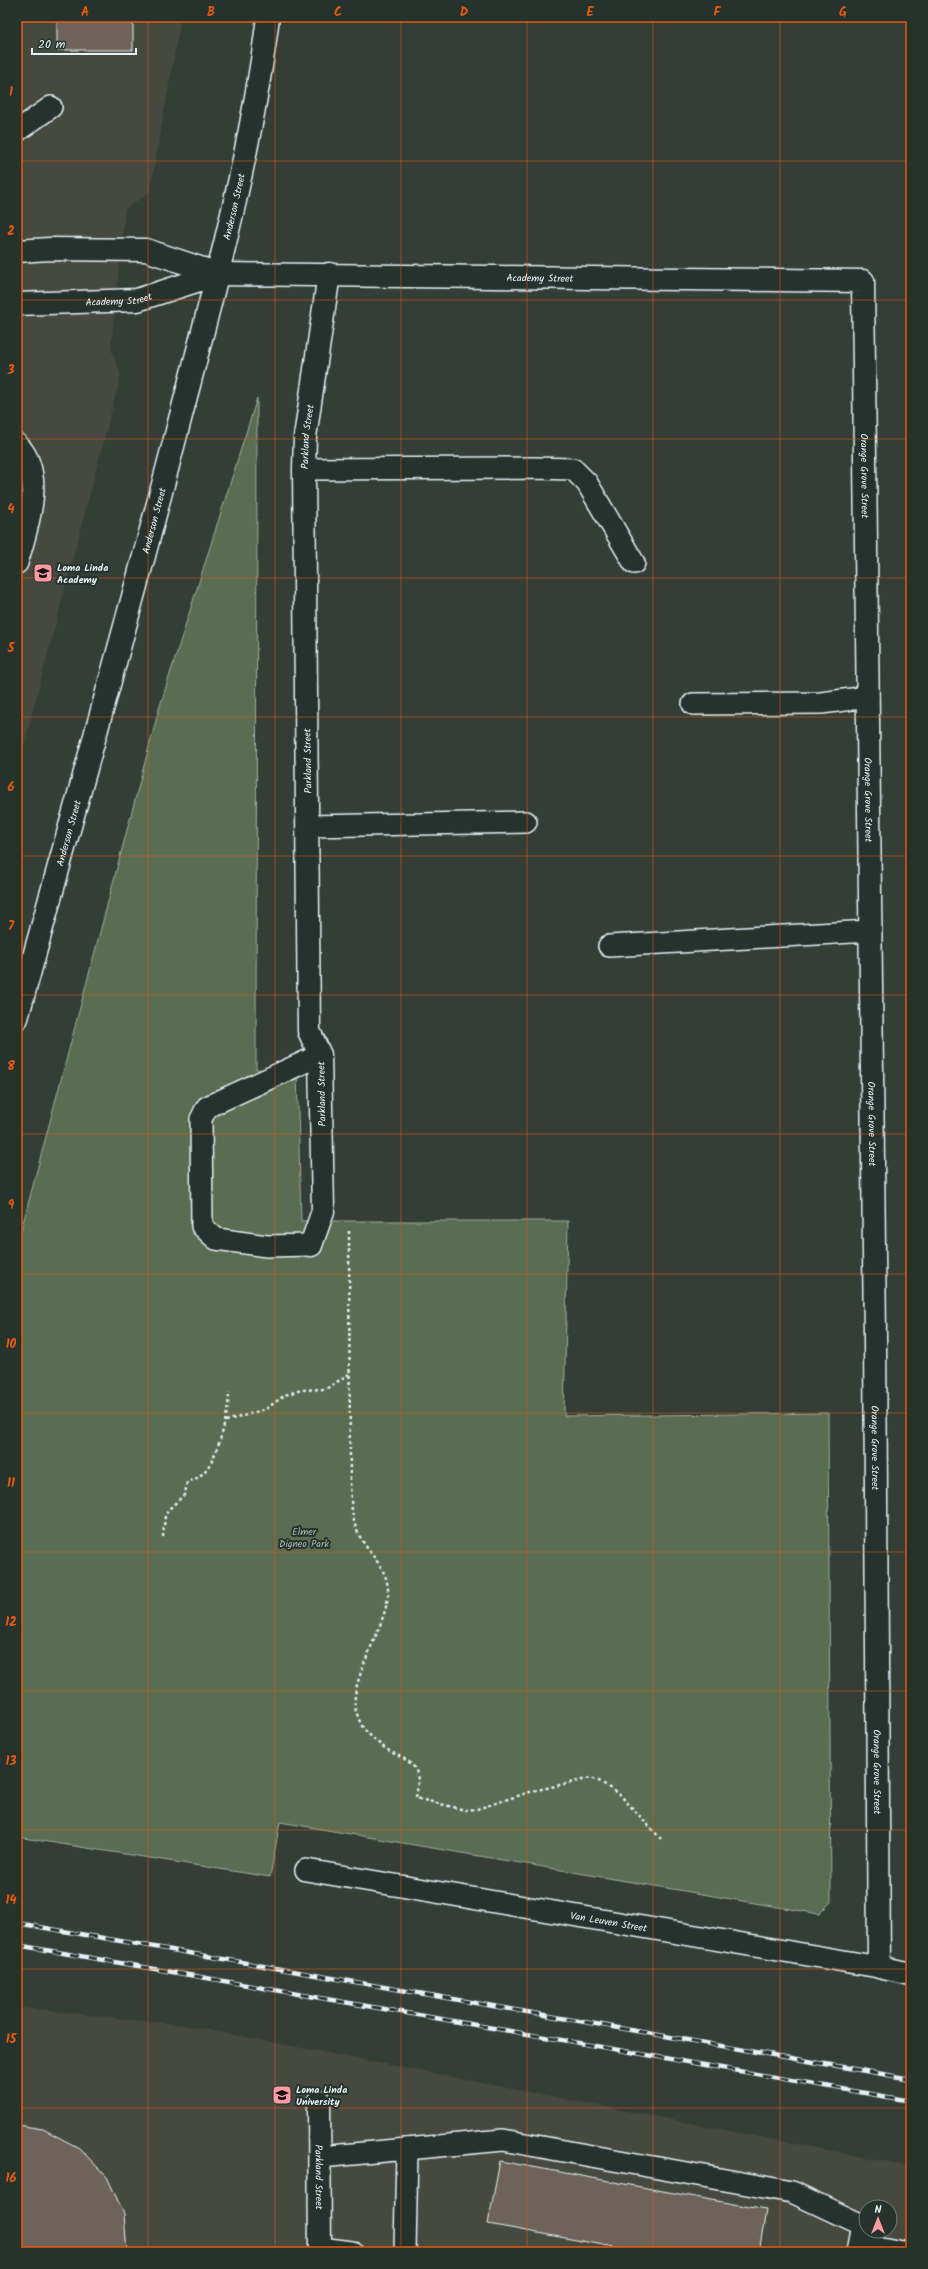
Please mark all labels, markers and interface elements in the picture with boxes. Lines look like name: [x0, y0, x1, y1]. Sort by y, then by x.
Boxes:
text: A: [81, 2, 89, 23]
text: B: [207, 2, 215, 23]
text: C: [334, 2, 342, 23]
text: D: [460, 2, 469, 23]
text: E: [586, 2, 594, 23]
text: F: [713, 2, 721, 23]
text: G: [839, 2, 847, 23]
scale bar: [32, 30, 136, 56]
text: 20 m: [38, 35, 66, 54]
text: 1: [9, 82, 13, 103]
street label: Anderson Street: [219, 172, 250, 242]
text: 2: [7, 221, 15, 242]
street label: Academy Street: [506, 270, 574, 287]
street label: Academy Street: [85, 289, 154, 311]
text: 3: [6, 360, 15, 381]
street label: Parkland Street: [297, 403, 319, 469]
street label: Orange Grove Street: [856, 433, 873, 519]
street label: Anderson Street: [138, 486, 171, 555]
text: 4: [7, 499, 15, 520]
place label: Loma Linda Academy: [57, 560, 108, 588]
school or university icon: Loma Linda Academy: [32, 562, 54, 584]
text: 5: [7, 638, 16, 659]
street label: Parkland Street: [299, 728, 317, 794]
street label: Orange Grove Street: [859, 757, 876, 843]
text: 6: [7, 777, 15, 798]
street label: Anderson Street: [52, 798, 86, 868]
text: 7: [8, 916, 15, 937]
text: 8: [7, 1056, 15, 1077]
street label: Parkland Street: [313, 1061, 331, 1127]
street label: Orange Grove Street: [863, 1081, 880, 1167]
text: 9: [8, 1195, 15, 1216]
text: 10: [6, 1334, 17, 1355]
street label: Orange Grove Street: [866, 1405, 883, 1491]
text: 11: [7, 1473, 15, 1494]
park label: Elmer Digneo Park: [279, 1524, 329, 1552]
text: 12: [5, 1612, 17, 1633]
street label: Orange Grove Street: [868, 1729, 885, 1814]
text: 13: [5, 1751, 17, 1772]
text: 14: [5, 1890, 17, 1911]
street label: Van Leuven Street: [569, 1908, 648, 1937]
text: 15: [6, 2029, 18, 2050]
place label: Loma Linda University: [296, 2082, 347, 2110]
school or university icon: Loma Linda University: [271, 2084, 293, 2106]
street label: Parkland Street: [310, 2144, 327, 2210]
text: 16: [6, 2168, 16, 2189]
north arrow: [858, 2199, 898, 2239]
text: N: [875, 2201, 882, 2219]

